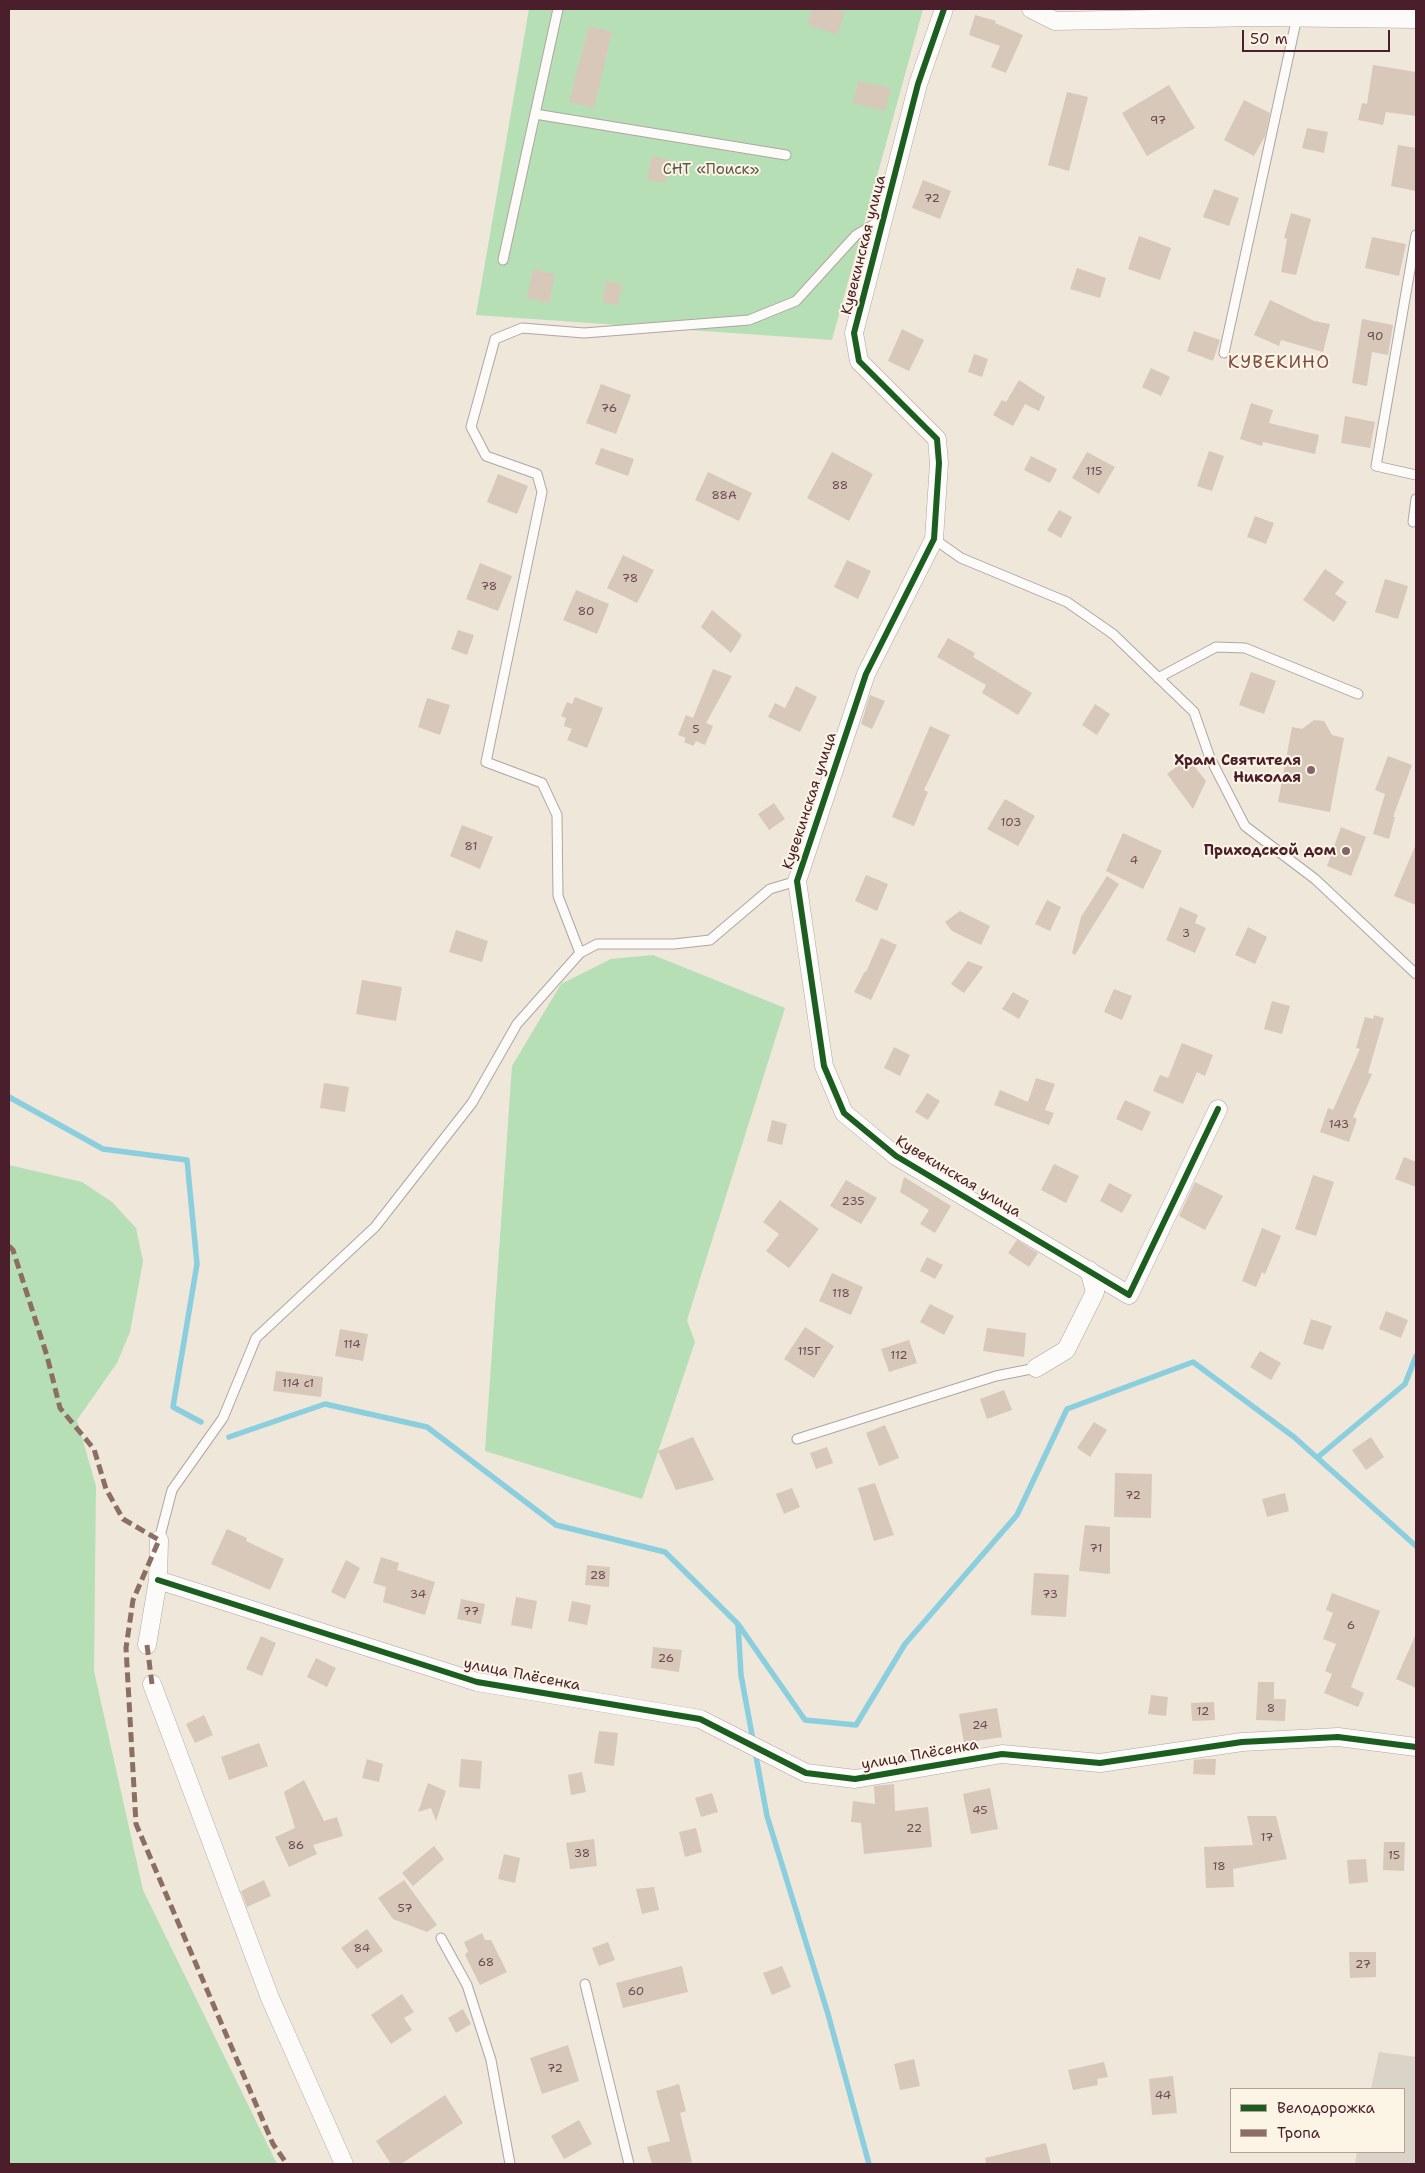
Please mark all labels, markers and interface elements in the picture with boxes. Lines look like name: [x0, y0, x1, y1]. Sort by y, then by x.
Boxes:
scale bar: [1245, 20, 1392, 52]
text: 50 m: [1250, 29, 1288, 49]
house number: 97: [1150, 114, 1166, 128]
park label: СНТ «Поиск»: [663, 161, 759, 179]
street label: Кувекинская улица: [838, 173, 890, 317]
house number: 72: [924, 192, 940, 206]
house number: 90: [1367, 330, 1383, 344]
district label: КУВЕКИНО: [1227, 352, 1331, 374]
house number: 76: [601, 402, 617, 416]
house number: 115: [1086, 465, 1102, 479]
house number: 88: [832, 479, 848, 493]
house number: 88А: [711, 489, 737, 503]
house number: 78: [622, 572, 638, 586]
house number: 78: [481, 580, 497, 594]
house number: 80: [578, 605, 594, 619]
house number: 5: [692, 723, 700, 737]
street label: Кувекинская улица: [779, 730, 841, 872]
place label: Храм Святителя Николая: [1174, 752, 1301, 787]
marker: Храм Святителя Николая: [1305, 764, 1317, 776]
house number: 103: [1001, 816, 1021, 830]
house number: 81: [465, 840, 477, 854]
place label: Приходской дом: [1204, 842, 1336, 860]
marker: Приходской дом: [1340, 845, 1352, 857]
house number: 4: [1130, 854, 1138, 868]
house number: 3: [1182, 927, 1190, 941]
house number: 143: [1329, 1118, 1349, 1132]
street label: Кувекинская улица: [892, 1132, 1024, 1222]
house number: 235: [841, 1195, 865, 1209]
house number: 118: [832, 1287, 850, 1301]
house number: 114: [343, 1338, 361, 1352]
house number: 115Г: [797, 1345, 821, 1359]
house number: 112: [890, 1349, 908, 1363]
house number: 114 с1: [282, 1377, 314, 1391]
house number: 72: [1125, 1489, 1141, 1503]
house number: 71: [1090, 1542, 1102, 1556]
house number: 28: [590, 1569, 606, 1583]
house number: 34: [410, 1588, 426, 1602]
house number: 73: [1042, 1588, 1058, 1602]
house number: 77: [463, 1605, 479, 1619]
house number: 6: [1347, 1619, 1355, 1633]
house number: 26: [658, 1652, 674, 1666]
street label: улица Плёсенка: [462, 1655, 582, 1695]
house number: 8: [1267, 1702, 1275, 1716]
house number: 12: [1197, 1705, 1209, 1719]
house number: 24: [972, 1719, 988, 1733]
street label: улица Плёсенка: [860, 1736, 980, 1774]
house number: 45: [972, 1804, 988, 1818]
house number: 22: [906, 1822, 922, 1836]
house number: 17: [1261, 1831, 1273, 1845]
house number: 86: [288, 1839, 304, 1853]
house number: 38: [574, 1847, 590, 1861]
house number: 15: [1388, 1849, 1400, 1863]
house number: 18: [1212, 1860, 1226, 1874]
house number: 57: [397, 1902, 413, 1916]
house number: 84: [354, 1942, 370, 1956]
house number: 68: [478, 1956, 494, 1970]
house number: 27: [1355, 1958, 1371, 1972]
house number: 60: [628, 1985, 644, 1999]
house number: 72: [547, 2062, 563, 2076]
legend: [1230, 2088, 1405, 2153]
house number: 44: [1155, 2089, 1171, 2103]
text: Велодорожка: [1277, 2098, 1375, 2118]
text: Тропа: [1277, 2123, 1320, 2143]

